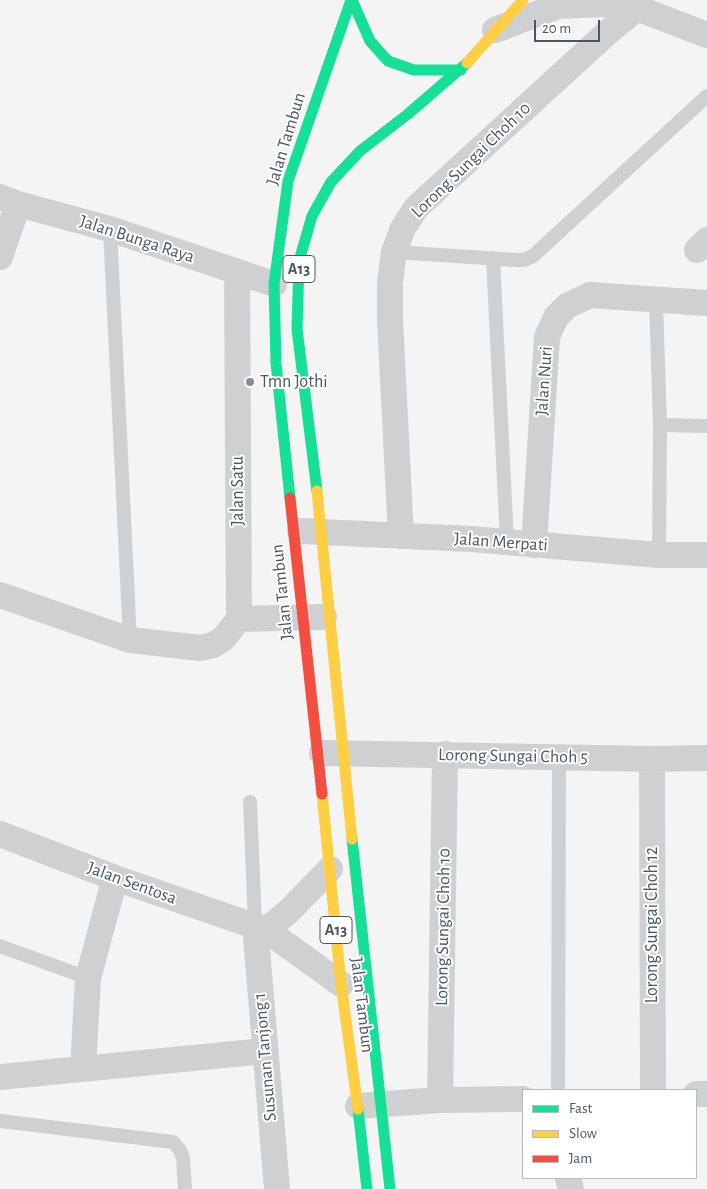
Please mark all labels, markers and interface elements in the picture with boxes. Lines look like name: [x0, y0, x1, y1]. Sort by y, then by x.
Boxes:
scale bar: [537, 10, 603, 42]
text: 20 m: [542, 21, 571, 36]
street label: Jalan Tambun: [262, 90, 310, 188]
street label: Lorong Sungai Choh 10: [407, 97, 535, 223]
street label: Jalan Bunga Raya: [77, 210, 197, 268]
road number: A13: [283, 255, 315, 282]
street label: Jalan Nuri: [531, 346, 557, 416]
place label: Tmn Jothi: [260, 371, 328, 393]
marker: Tmn Jothi: [244, 376, 256, 388]
street label: Jalan Satu: [227, 456, 249, 526]
street label: Jalan Merpati: [453, 528, 549, 556]
street label: Jalan Tambun: [266, 543, 298, 641]
street label: Lorong Sungai Choh 5: [438, 744, 588, 768]
street label: Lorong Sungai Choh 12: [641, 847, 663, 1003]
street label: Lorong Sungai Choh 10: [431, 848, 455, 1006]
street label: Jalan Sentosa: [84, 857, 180, 909]
road number: A13: [320, 916, 352, 944]
street label: Jalan Tambun: [345, 956, 379, 1054]
street label: Susunan Tanjong 1: [249, 992, 281, 1122]
legend: [522, 1089, 697, 1179]
text: Fast: [569, 1101, 592, 1116]
text: Slow: [569, 1126, 597, 1141]
text: Jam: [569, 1151, 592, 1166]

